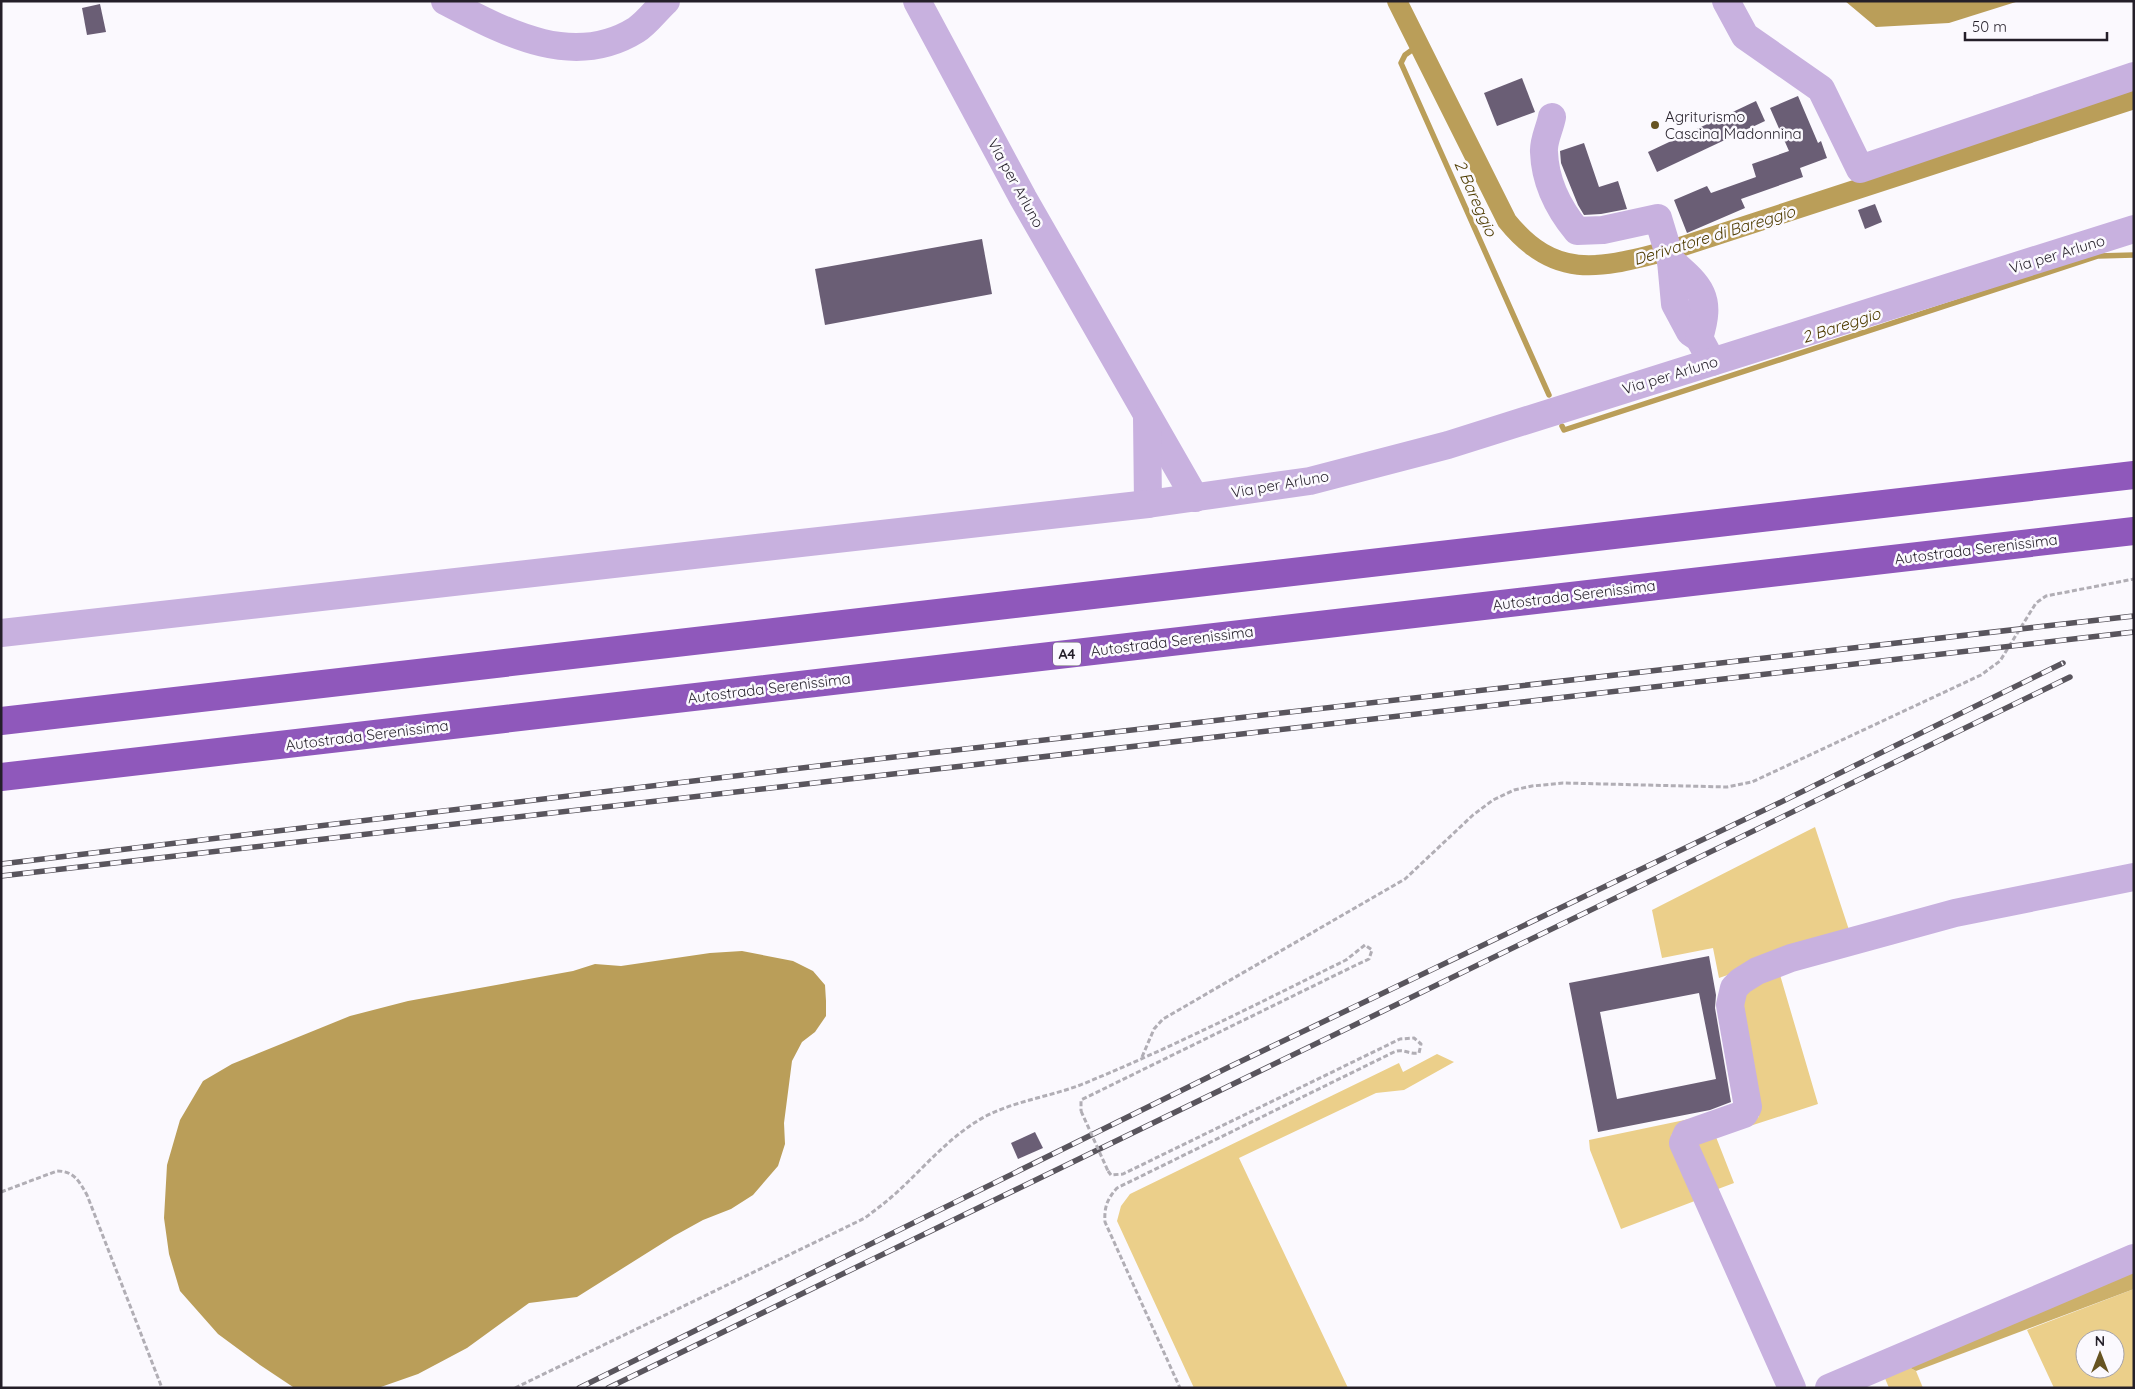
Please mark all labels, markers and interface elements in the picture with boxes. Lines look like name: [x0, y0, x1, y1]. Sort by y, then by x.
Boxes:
scale bar: [1965, 10, 2108, 42]
text: 50 m: [1972, 17, 2007, 36]
place label: Agriturismo Cascina Madonnina: [1665, 107, 1802, 143]
marker: Agriturismo Cascina Madonnina: [1649, 119, 1661, 131]
street label: Via per Arluno: [984, 135, 1048, 231]
water label: 2 Bareggio: [1450, 157, 1502, 240]
water label: Derivatore di Bareggio: [1631, 200, 1799, 269]
street label: Via per Arluno: [2007, 230, 2107, 278]
water label: 2 Bareggio: [1799, 303, 1884, 347]
street label: Via per Arluno: [1620, 351, 1720, 399]
street label: Via per Arluno: [1230, 466, 1330, 502]
street label: Autostrada Serenissima: [1893, 530, 2059, 568]
street label: Autostrada Serenissima: [1491, 576, 1657, 614]
street label: Autostrada Serenissima: [1089, 622, 1255, 660]
road number: A4: [1053, 642, 1081, 666]
street label: Autostrada Serenissima: [686, 669, 852, 707]
street label: Autostrada Serenissima: [284, 716, 450, 754]
north arrow: [2075, 1329, 2125, 1379]
text: N: [2095, 1332, 2105, 1350]

